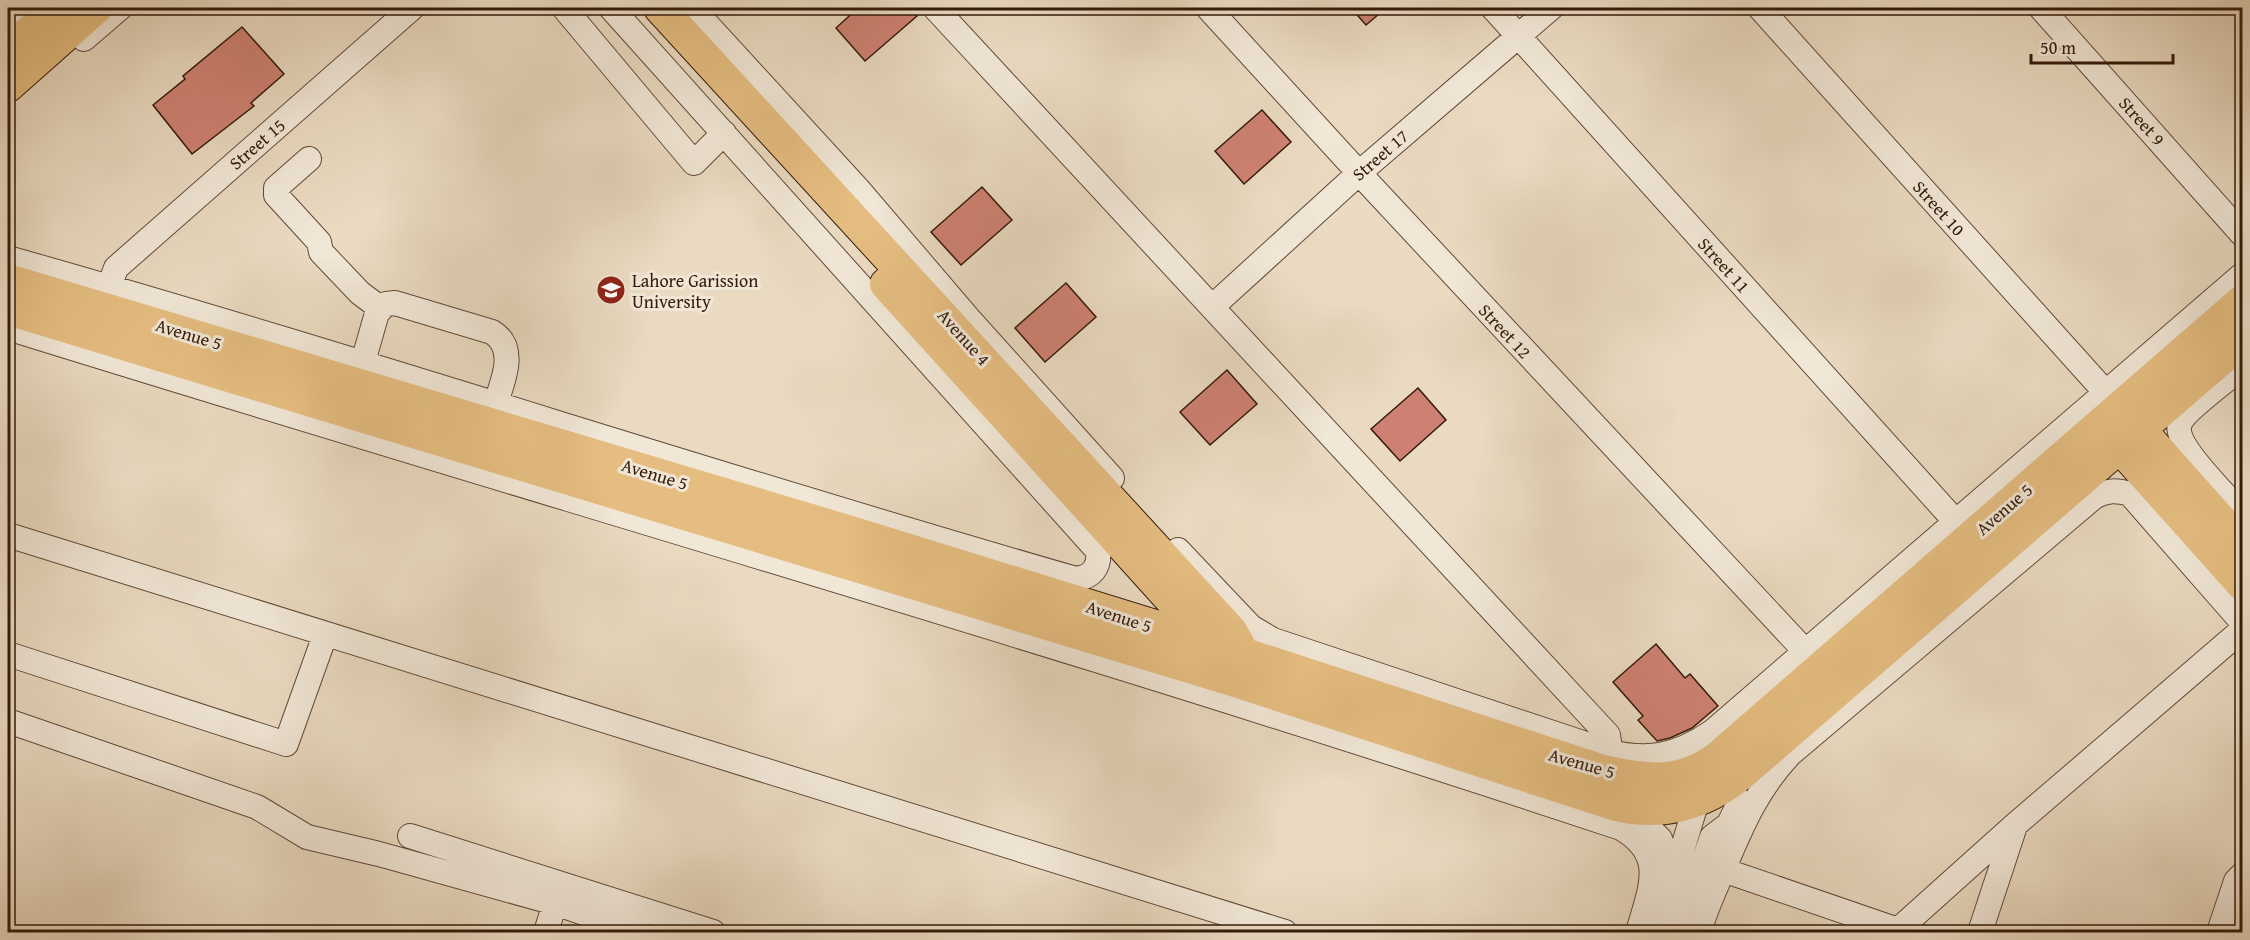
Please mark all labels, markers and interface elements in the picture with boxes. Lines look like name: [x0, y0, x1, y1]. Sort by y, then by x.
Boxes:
scale bar: [2031, 27, 2174, 65]
text: 50 m: [2040, 34, 2076, 61]
street label: Street 9: [2113, 90, 2171, 152]
street label: Street 15: [223, 112, 291, 176]
street label: Street 17: [1346, 123, 1414, 187]
street label: Street 10: [1907, 174, 1972, 242]
street label: Street 11: [1692, 231, 1756, 299]
place label: Lahore Garission University: [632, 267, 758, 315]
school or university icon: Lahore Garission University: [595, 274, 627, 306]
street label: Street 12: [1472, 297, 1538, 365]
street label: Avenue 4: [931, 303, 997, 371]
street label: Avenue 5: [153, 311, 225, 357]
street label: Avenue 5: [619, 451, 691, 497]
street label: Avenue 5: [1970, 477, 2038, 541]
street label: Avenue 5: [1083, 593, 1155, 639]
street label: Avenue 5: [1546, 741, 1618, 785]

